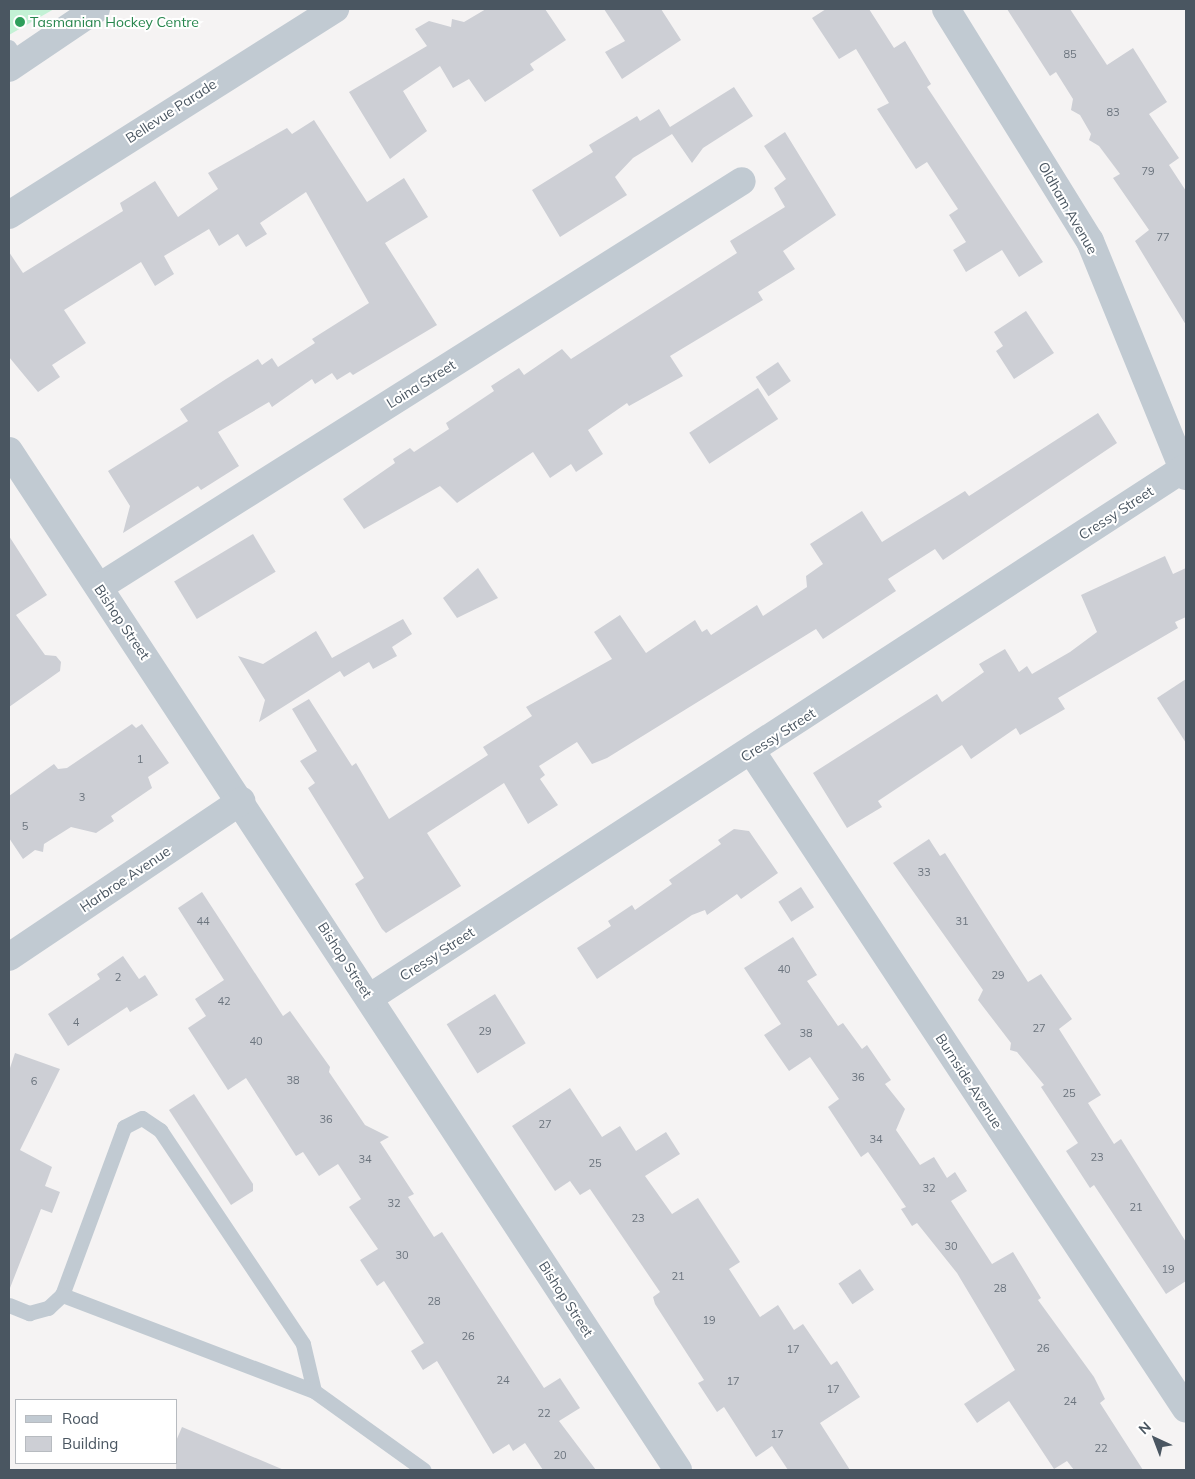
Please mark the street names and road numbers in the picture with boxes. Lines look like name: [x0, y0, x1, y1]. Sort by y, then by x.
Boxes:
street label: Bellevue Parade: [123, 75, 219, 147]
street label: Oldham Avenue: [1035, 159, 1101, 257]
street label: Loina Street: [384, 356, 458, 412]
street label: Cressy Street: [1075, 483, 1157, 543]
street label: Bishop Street: [91, 581, 153, 663]
street label: Cressy Street: [737, 705, 819, 765]
street label: Harbroe Avenue: [77, 843, 173, 915]
street label: Bishop Street: [314, 919, 376, 1001]
street label: Cressy Street: [396, 924, 478, 984]
street label: Burnside Avenue: [932, 1030, 1006, 1132]
street label: Bishop Street: [535, 1258, 597, 1340]

